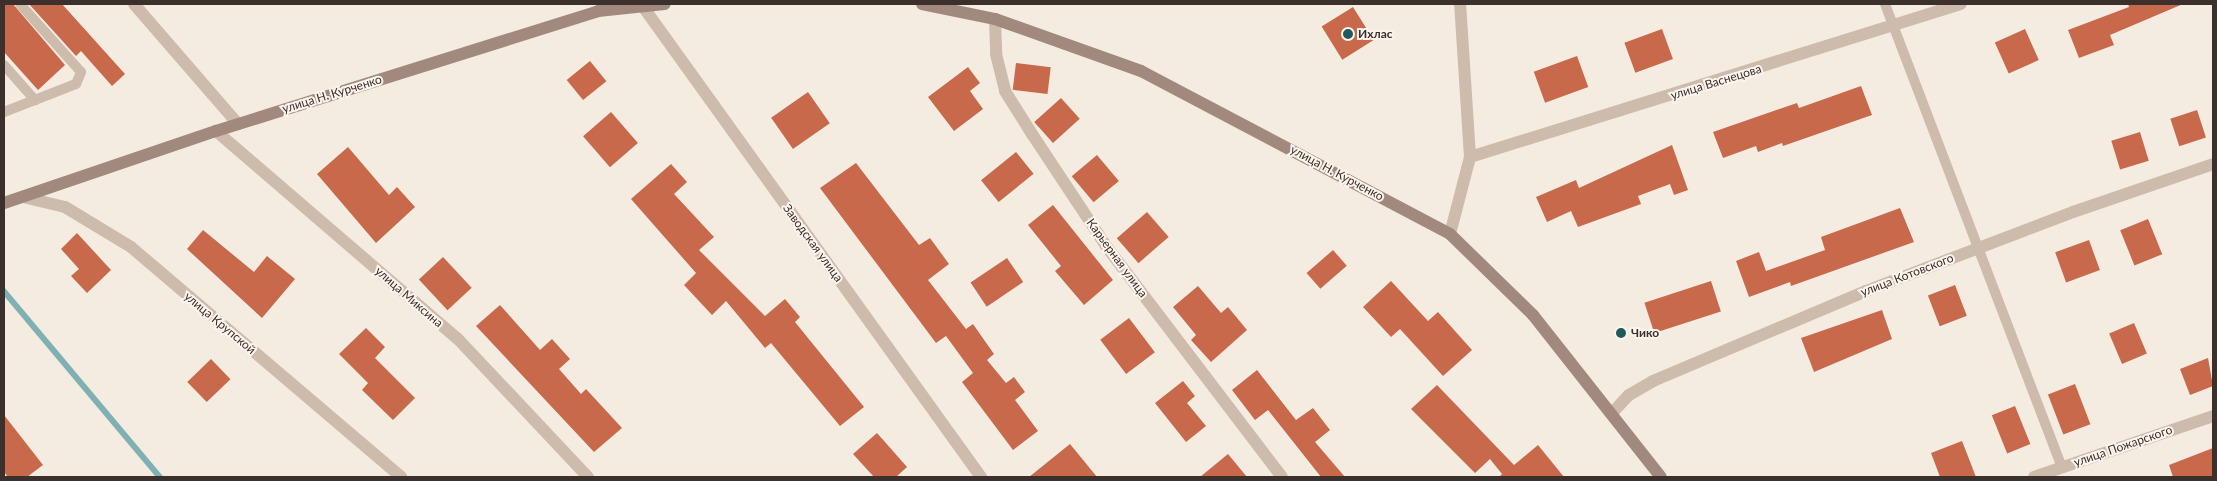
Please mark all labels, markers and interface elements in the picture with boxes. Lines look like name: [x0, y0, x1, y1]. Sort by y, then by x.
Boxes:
place label: Ихлас: [1358, 27, 1393, 41]
marker: Ихлас: [1342, 28, 1354, 40]
street label: улица Васнецова: [1669, 61, 1763, 103]
street label: улица Н. Курченко: [281, 72, 383, 116]
street label: улица Н. Курченко: [1288, 142, 1386, 204]
street label: Заводская улица: [780, 201, 846, 285]
street label: Карьерная улица: [1084, 216, 1150, 300]
street label: улица Котовского: [1858, 251, 1956, 299]
street label: улица Миксина: [372, 264, 446, 330]
street label: улица Крупской: [181, 289, 259, 357]
place label: Чико: [1631, 326, 1659, 340]
marker: Чико: [1615, 327, 1627, 339]
street label: улица Пожарского: [2072, 422, 2174, 470]

